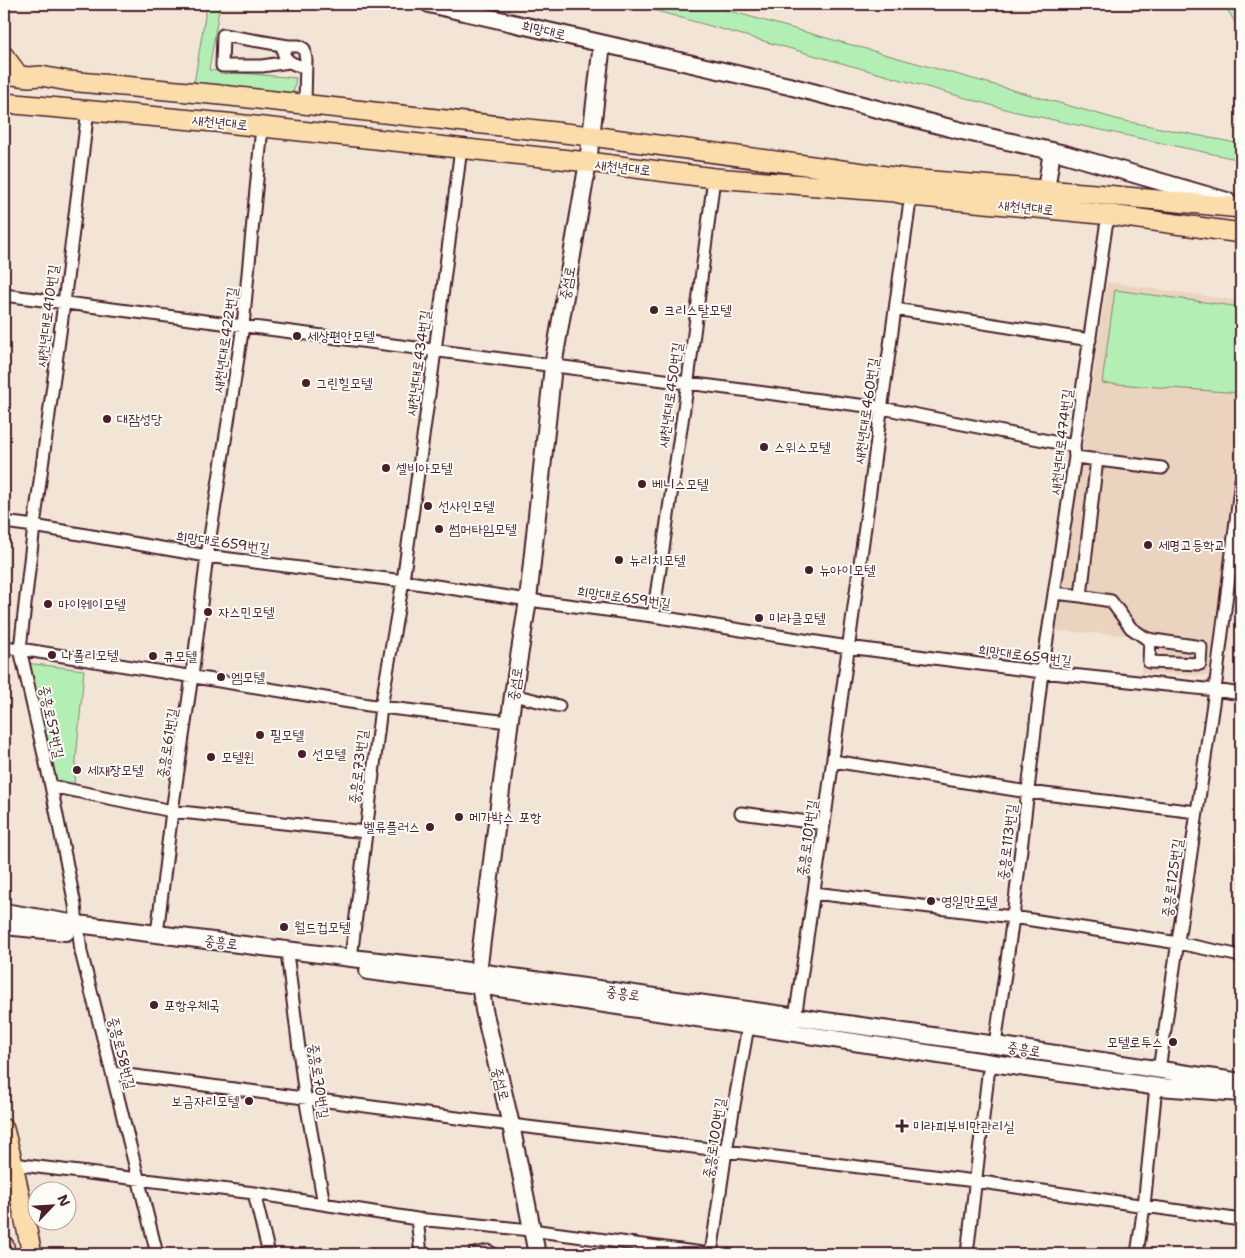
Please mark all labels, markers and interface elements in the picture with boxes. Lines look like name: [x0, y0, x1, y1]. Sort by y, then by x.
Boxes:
street label: 희망대로: [520, 16, 568, 44]
street label: 새천년대로: [191, 110, 249, 134]
street label: 새천년대로: [594, 155, 652, 179]
street label: 새천년대로: [997, 195, 1055, 219]
street label: 새천년대로410번길: [32, 263, 62, 368]
street label: 중섬로: [555, 265, 579, 301]
street label: 새천년대로422번길: [209, 285, 241, 394]
place label: 크리스탈모텔: [664, 301, 732, 319]
marker: 크리스탈모텔: [648, 304, 660, 316]
street label: 새천년대로434번길: [402, 308, 434, 417]
place label: 세상편안모텔: [307, 327, 375, 345]
marker: 세상편안모텔: [291, 330, 303, 342]
street label: 새천년대로450번길: [654, 340, 686, 449]
street label: 새천년대로460번길: [850, 356, 883, 466]
place label: 그린힐모텔: [316, 374, 373, 392]
marker: 그린힐모텔: [300, 377, 312, 389]
street label: 새천년대로474번길: [1046, 387, 1077, 496]
place label: 대잠성당: [117, 410, 163, 428]
marker: 대잠성당: [101, 413, 113, 425]
place label: 스위스모텔: [774, 438, 831, 456]
marker: 스위스모텔: [758, 441, 770, 453]
place label: 셀비아모텔: [396, 459, 453, 477]
marker: 셀비아모텔: [380, 462, 392, 474]
place label: 베니스모텔: [652, 475, 709, 493]
marker: 베니스모텔: [636, 478, 648, 490]
place label: 선사인모텔: [438, 497, 495, 515]
marker: 선사인모텔: [422, 500, 434, 512]
place label: 썸머타임모텔: [449, 520, 517, 538]
marker: 썸머타임모텔: [433, 523, 445, 535]
street label: 희망대로659번길: [175, 527, 272, 558]
place label: 세명고등학교: [1158, 536, 1226, 554]
marker: 세명고등학교: [1142, 539, 1154, 551]
place label: 뉴리치모텔: [629, 551, 686, 569]
marker: 뉴리치모텔: [613, 554, 625, 566]
place label: 뉴아이모텔: [819, 561, 876, 579]
marker: 뉴아이모텔: [803, 564, 815, 576]
street label: 희망대로659번길: [576, 582, 673, 613]
place label: 마이웨이모텔: [58, 595, 126, 613]
marker: 마이웨이모텔: [42, 598, 54, 610]
place label: 자스민모텔: [218, 603, 275, 621]
marker: 자스민모텔: [202, 606, 214, 618]
place label: 미라클모텔: [769, 609, 826, 627]
marker: 미라클모텔: [753, 612, 765, 624]
street label: 희망대로659번길: [977, 640, 1074, 670]
place label: 나폴리모텔: [62, 646, 119, 664]
place label: 큐모텔: [163, 647, 198, 665]
marker: 나폴리모텔: [46, 649, 58, 661]
marker: 큐모텔: [147, 650, 159, 662]
street label: 중섬로: [504, 666, 526, 702]
place label: 엠모텔: [231, 668, 266, 686]
marker: 엠모텔: [215, 671, 227, 683]
street label: 중흥로57번길: [36, 684, 69, 761]
street label: 중흥로61번길: [153, 706, 182, 779]
place label: 필모텔: [270, 726, 305, 744]
street label: 중흥로73번길: [345, 728, 372, 805]
marker: 필모텔: [254, 729, 266, 741]
place label: 선모텔: [312, 745, 347, 763]
place label: 모텔윈: [221, 748, 255, 766]
marker: 선모텔: [296, 748, 308, 760]
marker: 모텔윈: [205, 751, 217, 763]
place label: 세재장모텔: [87, 761, 144, 779]
marker: 세재장모텔: [71, 764, 83, 776]
street label: 중흥로101번길: [793, 798, 821, 877]
street label: 중흥로113번길: [993, 802, 1021, 881]
place label: 메가박스 포항: [469, 808, 541, 826]
marker: 메가박스 포항: [453, 811, 465, 823]
place label: 벨류플러스: [364, 818, 420, 836]
marker: 벨류플러스: [424, 821, 436, 833]
street label: 중흥로125번길: [1158, 837, 1187, 919]
place label: 영일만모텔: [941, 892, 998, 910]
marker: 영일만모텔: [925, 895, 937, 907]
place label: 월드컵모텔: [294, 918, 351, 936]
marker: 월드컵모텔: [278, 921, 290, 933]
street label: 중흥로: [203, 931, 239, 953]
street label: 중흥로: [605, 982, 641, 1004]
place label: 포항우체국: [164, 996, 220, 1014]
marker: 포항우체국: [148, 999, 160, 1011]
street label: 중흥로58번길: [104, 1015, 140, 1092]
place label: 모텔로투스: [1107, 1033, 1163, 1051]
marker: 모텔로투스: [1167, 1036, 1179, 1048]
street label: 중흥로: [1006, 1037, 1042, 1061]
street label: 중흥로70번길: [305, 1042, 333, 1120]
street label: 중섬로: [488, 1066, 514, 1102]
place label: 보금자리모텔: [171, 1092, 240, 1110]
marker: 보금자리모텔: [243, 1095, 255, 1107]
street label: 중흥로100번길: [699, 1096, 729, 1180]
place label: 미라피부비만관리실: [913, 1117, 1014, 1135]
marker: 미라피부비만관리실: [895, 1119, 909, 1133]
north arrow: [28, 1180, 78, 1230]
text: N: [53, 1192, 74, 1209]

